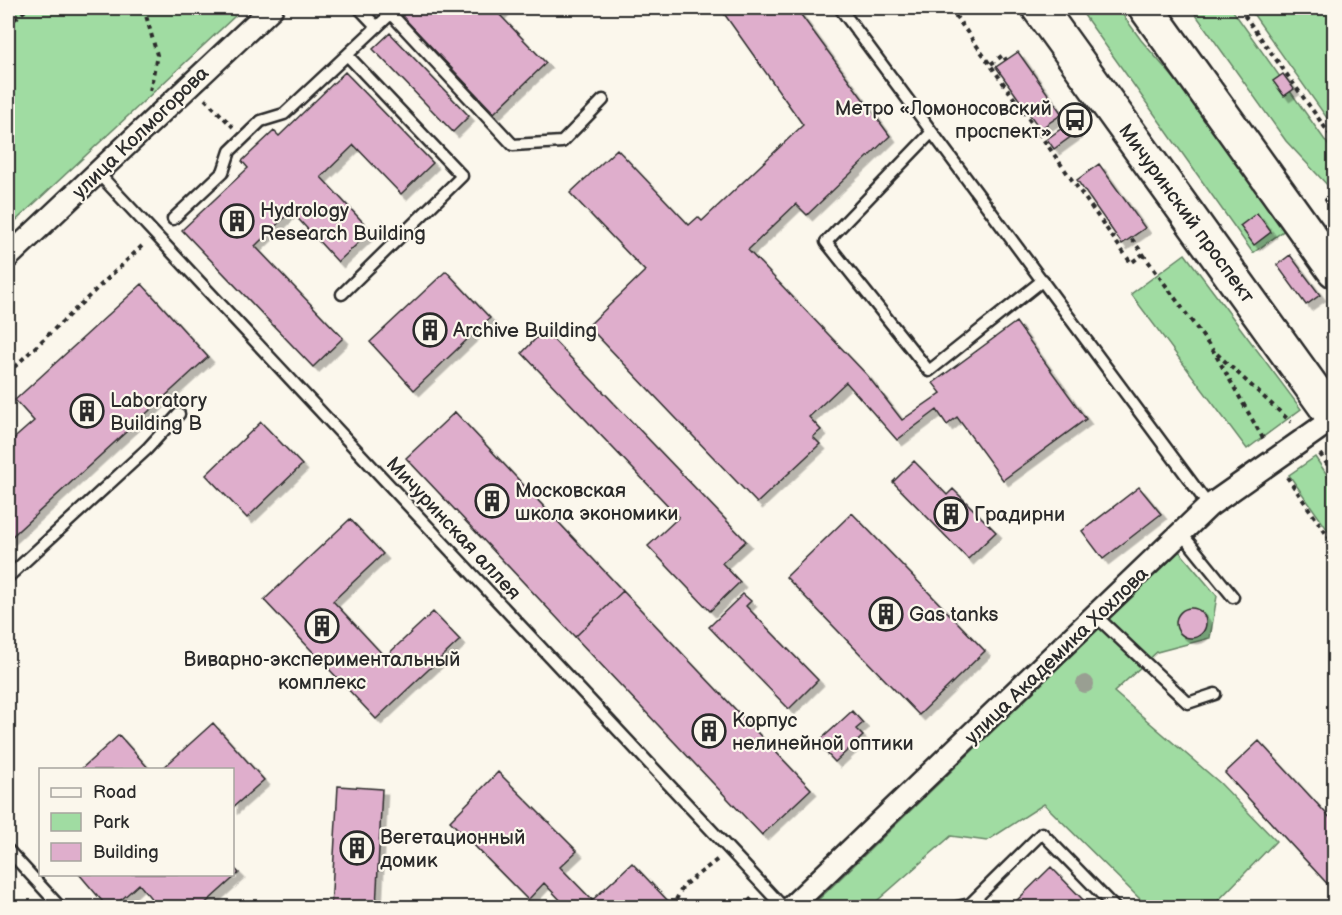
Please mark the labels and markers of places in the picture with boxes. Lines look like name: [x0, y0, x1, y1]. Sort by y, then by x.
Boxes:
place label: Метро «Ломоносовский проспект»: [835, 97, 1052, 144]
bus stop icon: Метро «Ломоносовский проспект»: [1057, 102, 1093, 138]
place label: Hydrology Research Building: [260, 199, 426, 246]
building icon: Hydrology Research Building: [219, 203, 255, 239]
building icon: Archive Building: [412, 312, 448, 348]
place label: Archive Building: [453, 319, 597, 343]
place label: Laboratory Building B: [110, 389, 207, 436]
building icon: Laboratory Building B: [69, 393, 105, 429]
place label: Московская школа экономики: [515, 479, 679, 526]
building icon: Московская школа экономики: [474, 483, 510, 519]
building icon: Градирни: [933, 496, 969, 532]
place label: Градирни: [974, 503, 1065, 527]
building icon: Gas tanks: [868, 596, 904, 632]
place label: Gas tanks: [909, 603, 999, 627]
building icon: Виварно-экспериментальный комплекс: [304, 608, 340, 644]
place label: Виварно-экспериментальный комплекс: [184, 648, 460, 695]
place label: Корпус нелинейной оптики: [732, 709, 914, 756]
building icon: Корпус нелинейной оптики: [691, 713, 727, 749]
place label: Вегетационный домик: [380, 826, 525, 873]
building icon: Вегетационный домик: [339, 830, 375, 866]

